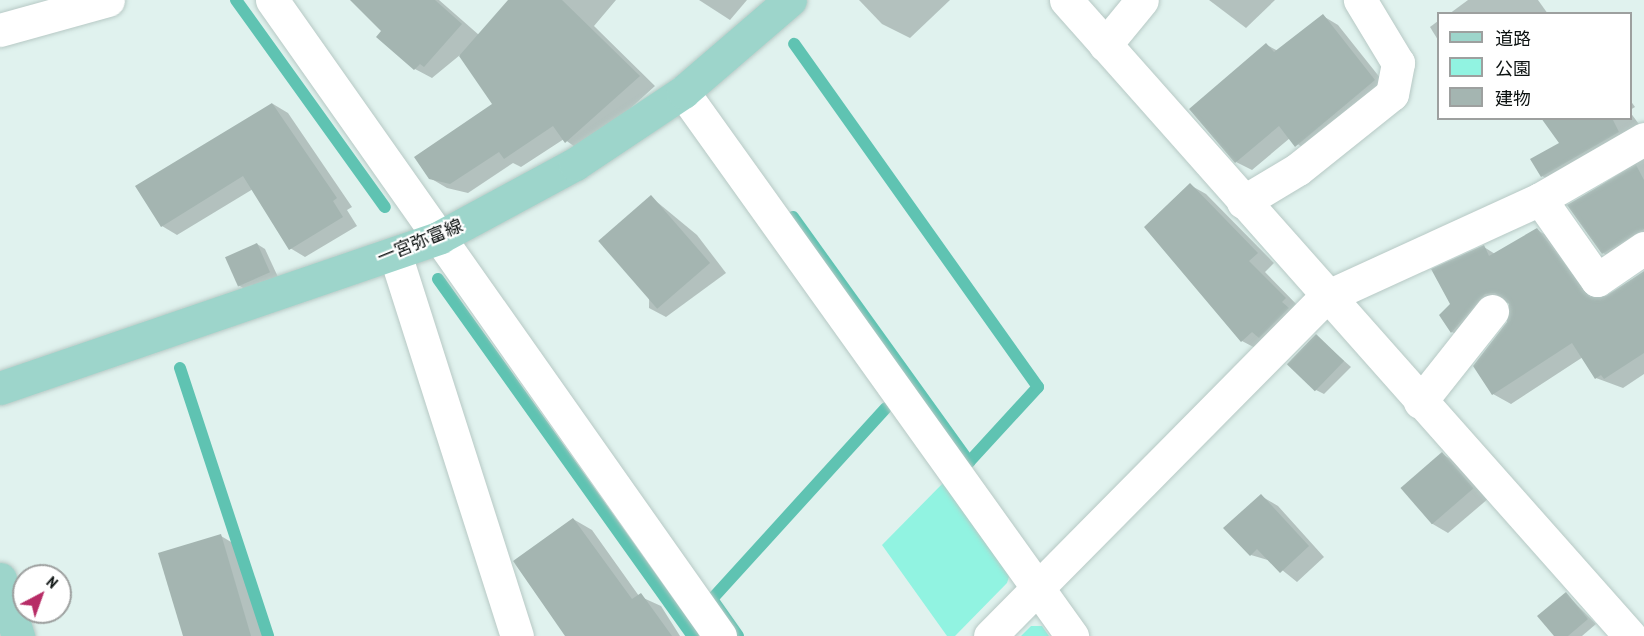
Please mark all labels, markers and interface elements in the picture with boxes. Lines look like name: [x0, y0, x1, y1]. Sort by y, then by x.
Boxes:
legend: [1437, 12, 1632, 120]
text: 道路: [1495, 27, 1531, 50]
text: 公園: [1495, 57, 1531, 80]
text: 建物: [1495, 87, 1531, 110]
street label: 一宮弥富線: [374, 215, 466, 269]
north arrow: [12, 564, 72, 624]
text: N: [43, 572, 62, 592]

